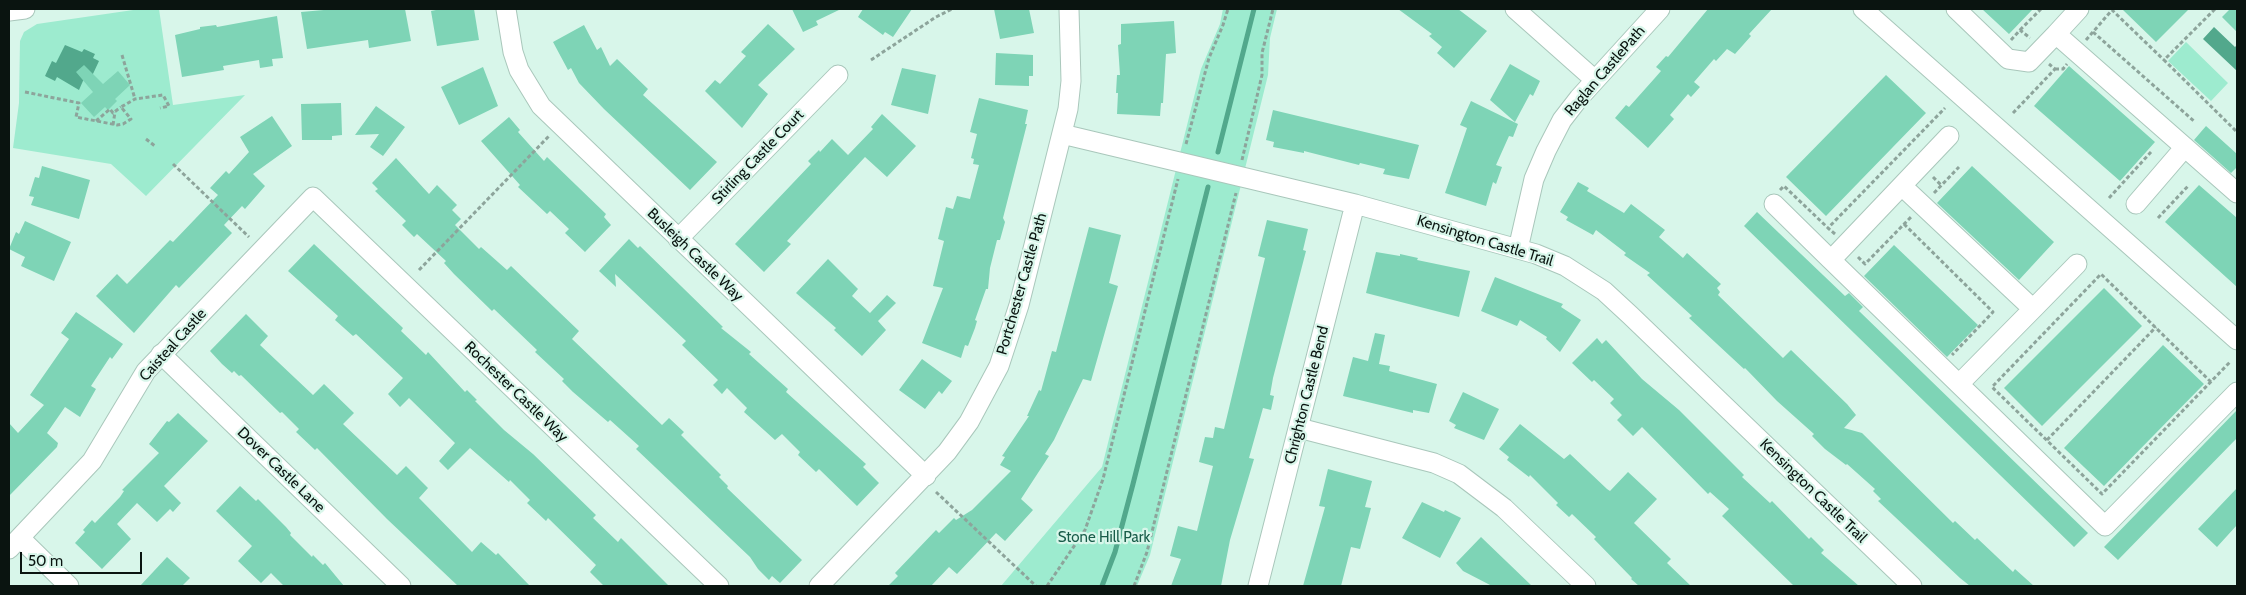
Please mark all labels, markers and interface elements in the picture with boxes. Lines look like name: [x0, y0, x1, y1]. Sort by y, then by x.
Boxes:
street label: Raglan CastlePath: [1561, 22, 1649, 120]
street label: Stirling Castle Court: [708, 106, 808, 208]
street label: Busleigh Castle Way: [643, 205, 747, 305]
street label: Portchester Castle Path: [993, 211, 1051, 357]
street label: Kensington Castle Trail: [1415, 212, 1555, 270]
street label: Caisteal Castle: [136, 305, 210, 385]
street label: Chrighton Castle Bend: [1281, 324, 1333, 466]
street label: Rochester Castle Way: [461, 338, 571, 446]
street label: Dover Castle Lane: [233, 424, 329, 516]
street label: Kensington Castle Trail: [1756, 435, 1870, 547]
park label: Stone Hill Park: [1058, 529, 1150, 547]
scale bar: [22, 542, 145, 574]
text: 50 m: [28, 552, 63, 570]

